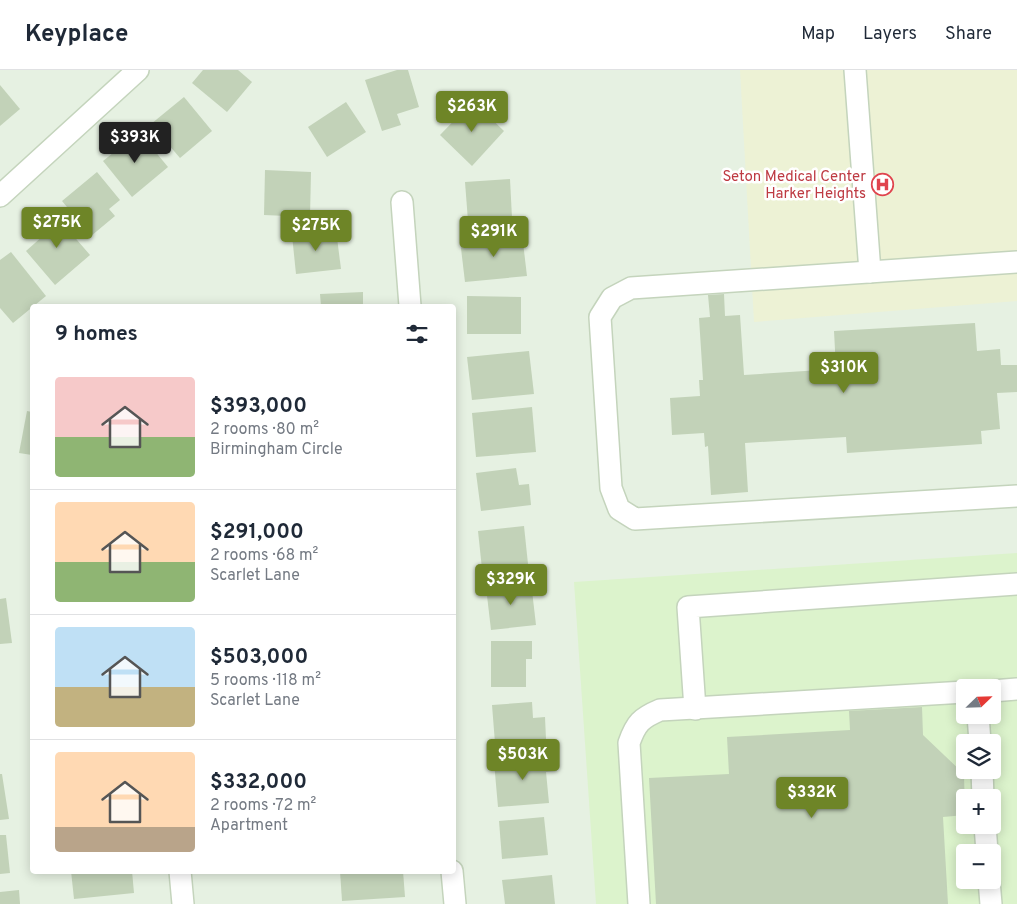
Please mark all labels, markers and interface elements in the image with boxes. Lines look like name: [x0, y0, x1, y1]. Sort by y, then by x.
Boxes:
text: Keyplace: [25, 20, 128, 50]
text: Map: [801, 23, 835, 46]
text: Layers: [863, 23, 917, 46]
text: Share: [945, 23, 992, 46]
pin: $263K: [437, 90, 507, 133]
text: $263K: [447, 97, 497, 117]
pin: $393K: [100, 122, 170, 164]
text: $393K: [110, 128, 160, 148]
place label: Seton Medical Center Harker Heights: [722, 168, 866, 204]
hospital icon: Seton Medical Center Harker Heights: [870, 173, 894, 197]
pin: $275K: [22, 206, 92, 249]
pin: $275K: [281, 210, 351, 252]
text: $275K: [33, 213, 81, 233]
text: $275K: [292, 216, 340, 236]
pin: $291K: [459, 216, 529, 258]
text: $291K: [471, 222, 517, 242]
icon: filters: [403, 320, 431, 348]
text: 9 homes: [55, 321, 138, 348]
pin: $310K: [809, 352, 879, 394]
text: $310K: [820, 358, 868, 378]
text: $393,000: [210, 393, 307, 420]
icon: home: [95, 397, 155, 457]
text: 2 rooms · 80 m²: [210, 420, 319, 440]
text: Birmingham Circle: [210, 440, 343, 460]
text: $291,000: [210, 519, 304, 546]
icon: home: [95, 522, 155, 582]
text: 2 rooms · 68 m²: [210, 546, 318, 566]
pin: $329K: [476, 564, 546, 606]
text: Scarlet Lane: [210, 566, 300, 586]
text: $329K: [486, 570, 536, 590]
text: $503,000: [210, 644, 308, 671]
icon: home: [95, 647, 155, 707]
text: 5 rooms · 118 m²: [210, 671, 321, 691]
north arrow: [956, 679, 1001, 724]
map controls: [956, 679, 1001, 889]
text: Scarlet Lane: [210, 691, 300, 711]
button: layers: [956, 734, 1001, 779]
pin: $503K: [488, 738, 558, 781]
text: $503K: [498, 745, 548, 765]
text: $332,000: [210, 769, 307, 796]
icon: home: [95, 772, 155, 832]
pin: $332K: [777, 776, 847, 819]
text: $332K: [787, 783, 837, 803]
button: +: [956, 789, 1001, 834]
text: 2 rooms · 72 m²: [210, 796, 316, 816]
text: Apartment: [210, 816, 288, 836]
button: −: [956, 844, 1001, 889]

